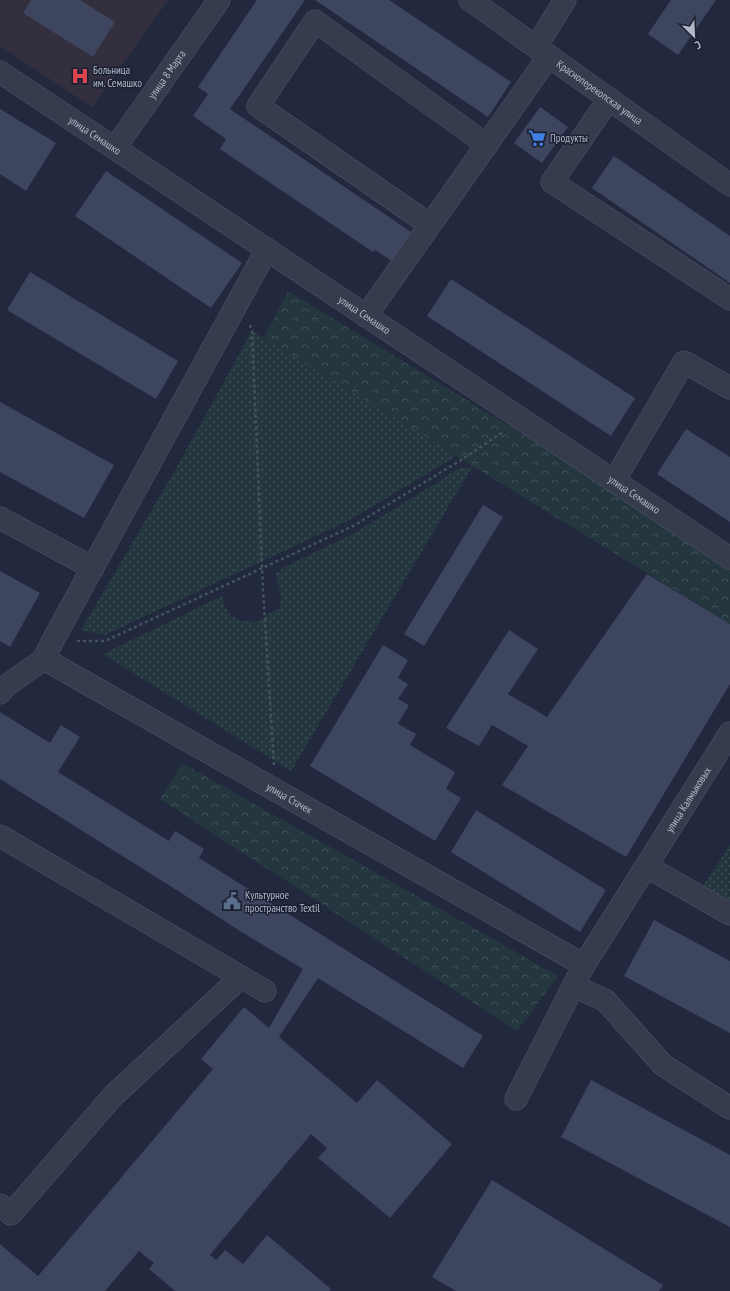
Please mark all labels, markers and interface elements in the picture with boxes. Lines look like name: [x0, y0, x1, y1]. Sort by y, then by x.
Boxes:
north arrow: [674, 16, 714, 56]
text: С: [693, 38, 703, 53]
street label: улица 8 Марта: [145, 47, 189, 101]
street label: Красноперекопская улица: [554, 57, 645, 127]
place label: Больница им. Семашко: [93, 63, 142, 90]
hospital icon: Больница им. Семашко: [70, 66, 90, 86]
street label: улица Семашко: [66, 113, 124, 158]
supermarket icon: Продукты: [527, 128, 547, 148]
place label: Продукты: [550, 131, 588, 145]
street label: улица Семашко: [336, 292, 394, 337]
street label: улица Семашко: [605, 472, 663, 517]
street label: улица Калмыковых: [662, 764, 714, 835]
street label: улица Стачек: [264, 780, 316, 817]
place label: Культурное пространство Textil: [245, 888, 320, 915]
public building icon: Культурное пространство Textil: [222, 891, 242, 911]

